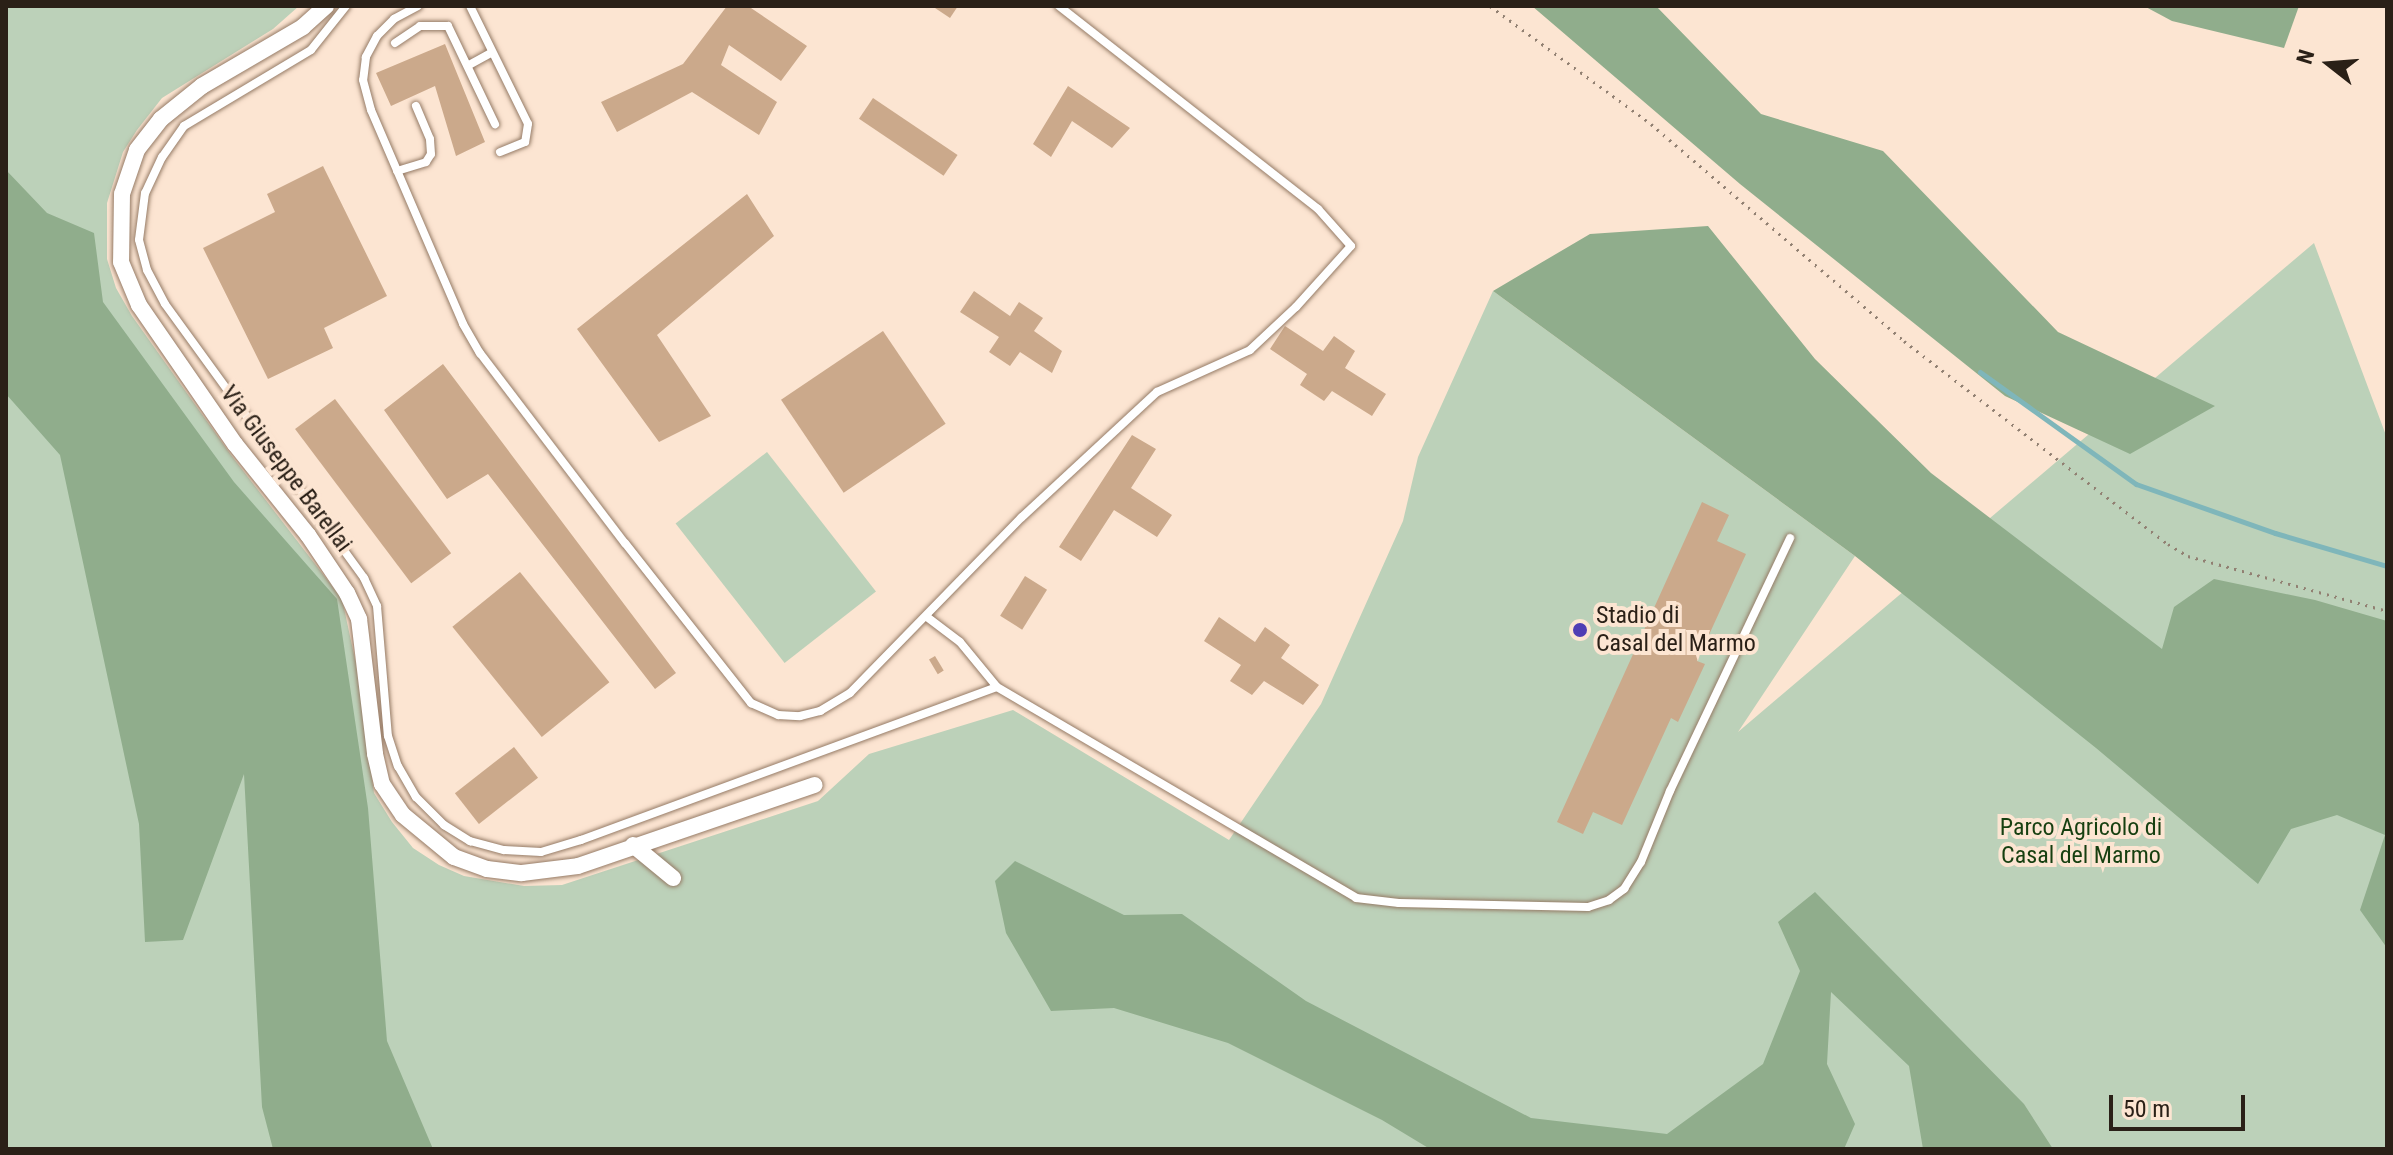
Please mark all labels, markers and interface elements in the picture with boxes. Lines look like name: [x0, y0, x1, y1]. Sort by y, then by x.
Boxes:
north arrow: [2289, 24, 2369, 104]
text: N: [2292, 47, 2319, 67]
street label: Via Giuseppe Barellai: [214, 380, 358, 558]
place label: Stadio di Casal del Marmo: [1596, 602, 1756, 658]
marker: Stadio di Casal del Marmo: [1571, 621, 1589, 639]
park label: Parco Agricolo di Casal del Marmo: [2000, 814, 2162, 870]
scale bar: [2113, 1079, 2249, 1129]
text: 50 m: [2123, 1095, 2170, 1123]

